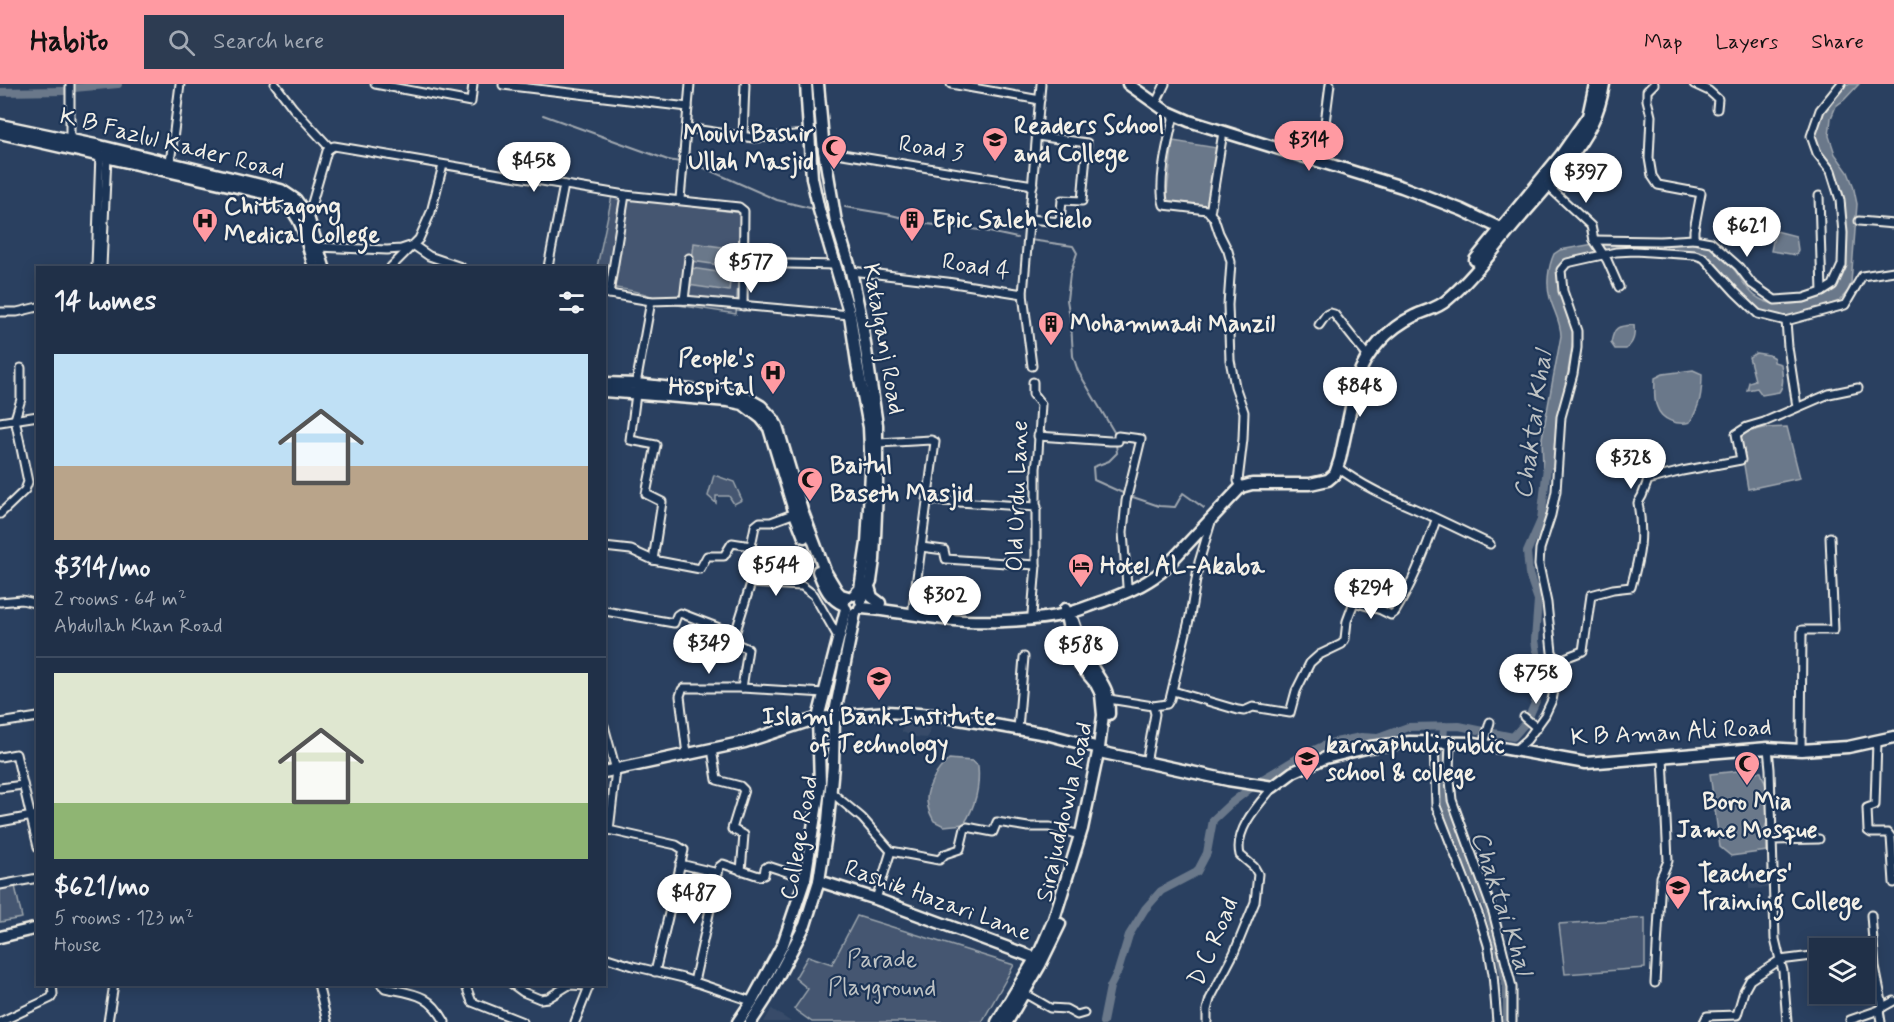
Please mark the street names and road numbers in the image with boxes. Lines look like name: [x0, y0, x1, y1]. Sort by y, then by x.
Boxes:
street label: K B Fazlul Kader Road: [56, 101, 288, 187]
street label: Road 3: [896, 129, 966, 169]
street label: Road 4: [940, 246, 1012, 288]
street label: Katalganj Road: [854, 261, 912, 417]
street label: Old Urdu Lane: [1000, 420, 1036, 572]
street label: K B Aman Ali Road: [1570, 712, 1772, 754]
street label: Sirajuddowla Road: [1029, 719, 1101, 905]
street label: College Road: [774, 773, 826, 903]
street label: Rashik Hazari Lane: [840, 853, 1036, 949]
street label: D C Road: [1182, 893, 1246, 991]

